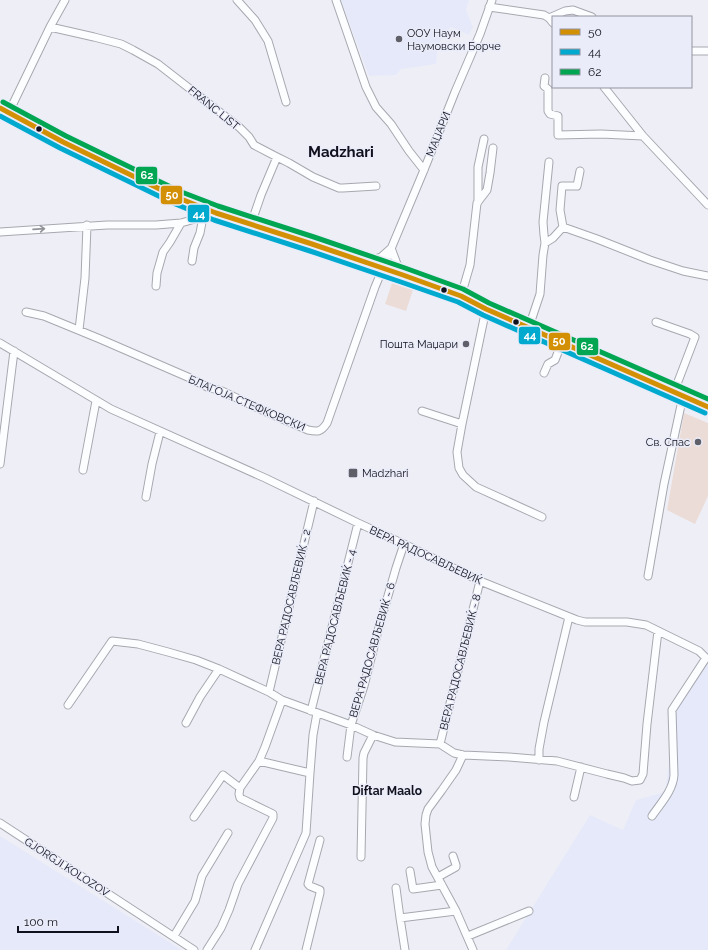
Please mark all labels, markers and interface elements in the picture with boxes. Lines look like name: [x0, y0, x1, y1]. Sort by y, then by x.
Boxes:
legend: [552, 16, 692, 88]
text: 50: [588, 25, 602, 39]
place label: ООУ Наум Наумовски Борче: [407, 27, 501, 53]
marker: ООУ Наум Наумовски Борче: [394, 34, 404, 44]
text: 44: [588, 45, 602, 59]
text: 62: [588, 65, 602, 79]
street label: FRANC LIST: [185, 84, 242, 133]
street label: МАЏАРИ: [424, 110, 453, 159]
unlabelled marker: [34, 124, 44, 134]
district label: Madzhari: [308, 143, 374, 161]
line badge: 62: [135, 166, 158, 185]
text: 62: [141, 169, 153, 182]
line badge: 50: [160, 185, 183, 205]
text: 50: [166, 189, 179, 202]
line badge: 44: [187, 204, 210, 223]
text: 44: [193, 208, 205, 221]
one-way arrow: [32, 225, 45, 232]
unlabelled marker: [439, 285, 449, 295]
unlabelled marker: [511, 317, 521, 327]
line badge: 44: [518, 326, 541, 345]
text: 44: [524, 329, 536, 342]
line badge: 50: [548, 332, 571, 351]
text: 50: [553, 335, 566, 348]
line badge: 62: [576, 337, 599, 356]
place label: Пошта Маџари: [380, 338, 458, 351]
marker: Пошта Маџари: [461, 339, 471, 349]
text: 62: [581, 340, 593, 353]
street label: БЛАГОЈА СТЕФКОВСКИ: [186, 373, 307, 434]
place label: Св. Спас: [646, 436, 690, 449]
marker: Св. Спас: [693, 437, 703, 447]
marker: Madzhari: [347, 467, 359, 479]
place label: Madzhari: [362, 467, 409, 480]
street label: ВЕРА РАДОСАВЉЕВИЌ: [367, 523, 485, 587]
street label: ВЕРА РАДОСАВЉЕВИЌ - 2: [269, 527, 314, 666]
street label: ВЕРА РАДОСАВЉЕВИЌ - 4: [311, 548, 359, 686]
street label: ВЕРА РАДОСАВЉЕВИЌ - 6: [346, 580, 398, 719]
street label: ВЕРА РАДОСАВЉЕВИЌ - 8: [436, 592, 484, 732]
district label: Diftar Maalo: [352, 784, 422, 798]
street label: GJORGJI KOLOZOV: [22, 835, 112, 900]
scale bar: [18, 908, 118, 934]
text: 100 m: [24, 915, 58, 929]

